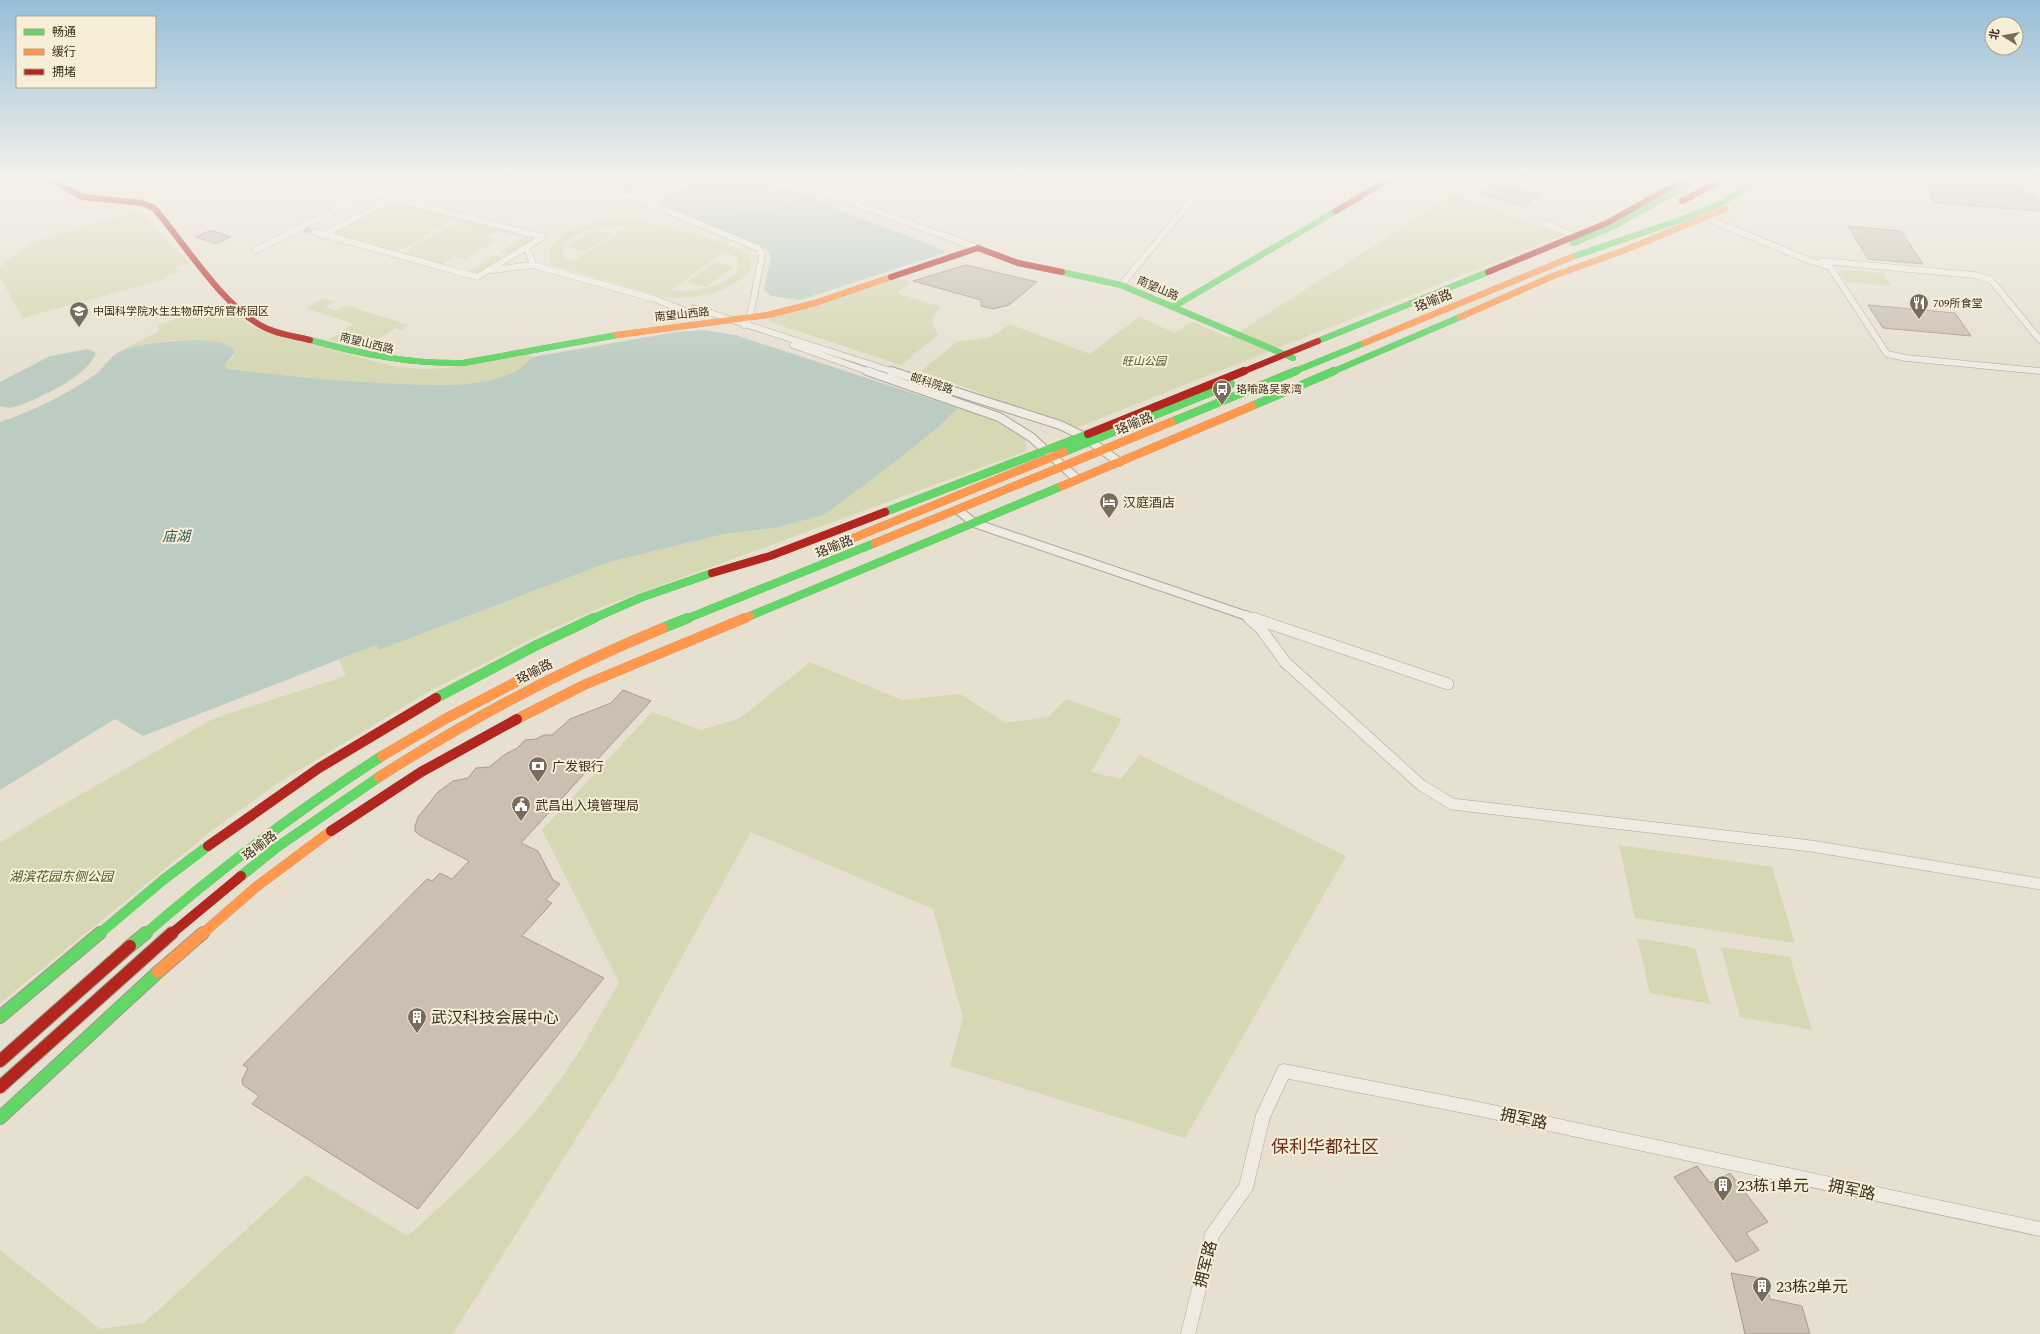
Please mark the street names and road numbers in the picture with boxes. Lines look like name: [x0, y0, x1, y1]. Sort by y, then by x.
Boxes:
street label: 南望山路: [1134, 272, 1181, 305]
street label: 珞喻路: [1412, 284, 1455, 318]
street label: 南望山西路: [654, 303, 710, 326]
street label: 南望山西路: [338, 329, 396, 358]
street label: 邮科院路: [908, 369, 955, 398]
street label: 珞喻路: [1113, 407, 1156, 441]
street label: 珞喻路: [813, 530, 856, 564]
street label: 珞喻路: [513, 654, 556, 690]
street label: 珞喻路: [238, 826, 281, 866]
street label: 拥军路: [1498, 1102, 1550, 1136]
street label: 拥军路: [1826, 1173, 1878, 1207]
street label: 拥军路: [1189, 1238, 1223, 1290]

